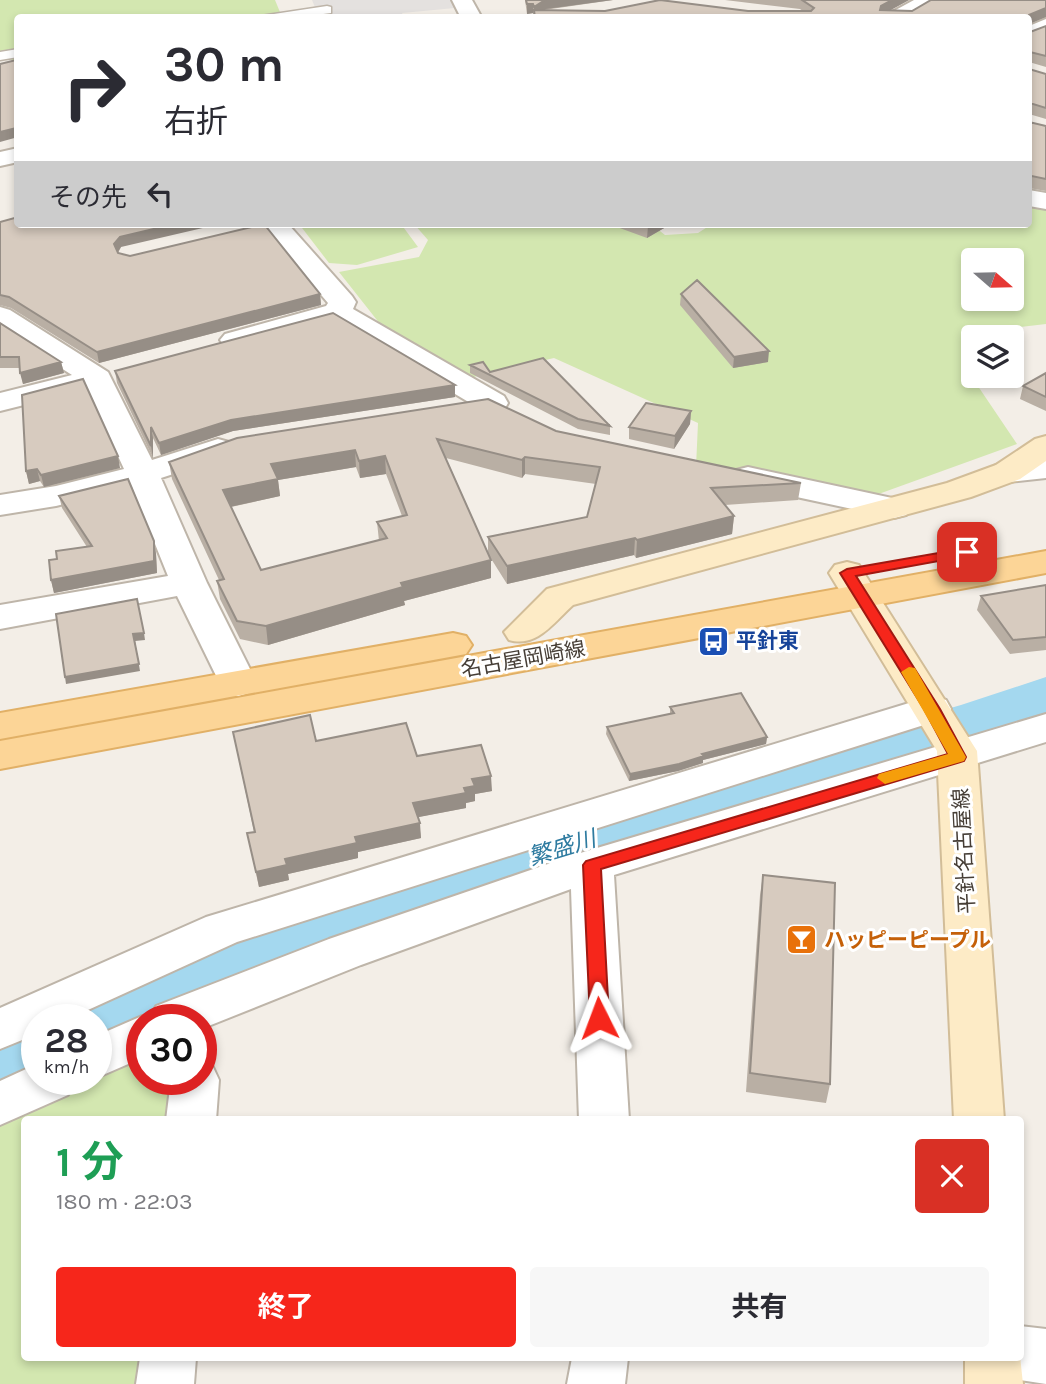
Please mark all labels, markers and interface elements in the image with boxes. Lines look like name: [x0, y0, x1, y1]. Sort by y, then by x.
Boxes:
text: 30 m: [164, 36, 284, 93]
icon: right: [49, 42, 140, 133]
text: 右折: [164, 103, 228, 140]
icon: left: [141, 175, 179, 213]
text: その先: [49, 182, 127, 213]
north arrow: [961, 248, 1024, 312]
map controls: [961, 248, 1024, 388]
button: layers: [961, 325, 1024, 388]
pin: [937, 522, 997, 582]
icon: arrive: [948, 533, 986, 571]
bus stop icon: 平針東: [696, 624, 730, 658]
place label: 平針東: [736, 629, 799, 653]
street label: 名古屋岡崎線: [459, 636, 587, 682]
street label: 平針名古屋線: [949, 787, 979, 915]
water label: 繁盛川: [525, 824, 602, 871]
bar icon: ハッピーピープル: [784, 923, 818, 957]
place label: ハッピーピープル: [824, 928, 991, 952]
position arrow: [562, 981, 636, 1055]
speed limit sign: 30: [126, 1004, 217, 1095]
text: 28: [45, 1020, 88, 1061]
text: km/h: [44, 1056, 89, 1078]
text: 1 分: [56, 1137, 124, 1187]
button: close: [915, 1139, 989, 1213]
text: 180 m · 22:03: [56, 1188, 193, 1215]
button: 終了: [56, 1267, 516, 1347]
button: 共有: [530, 1267, 989, 1347]

